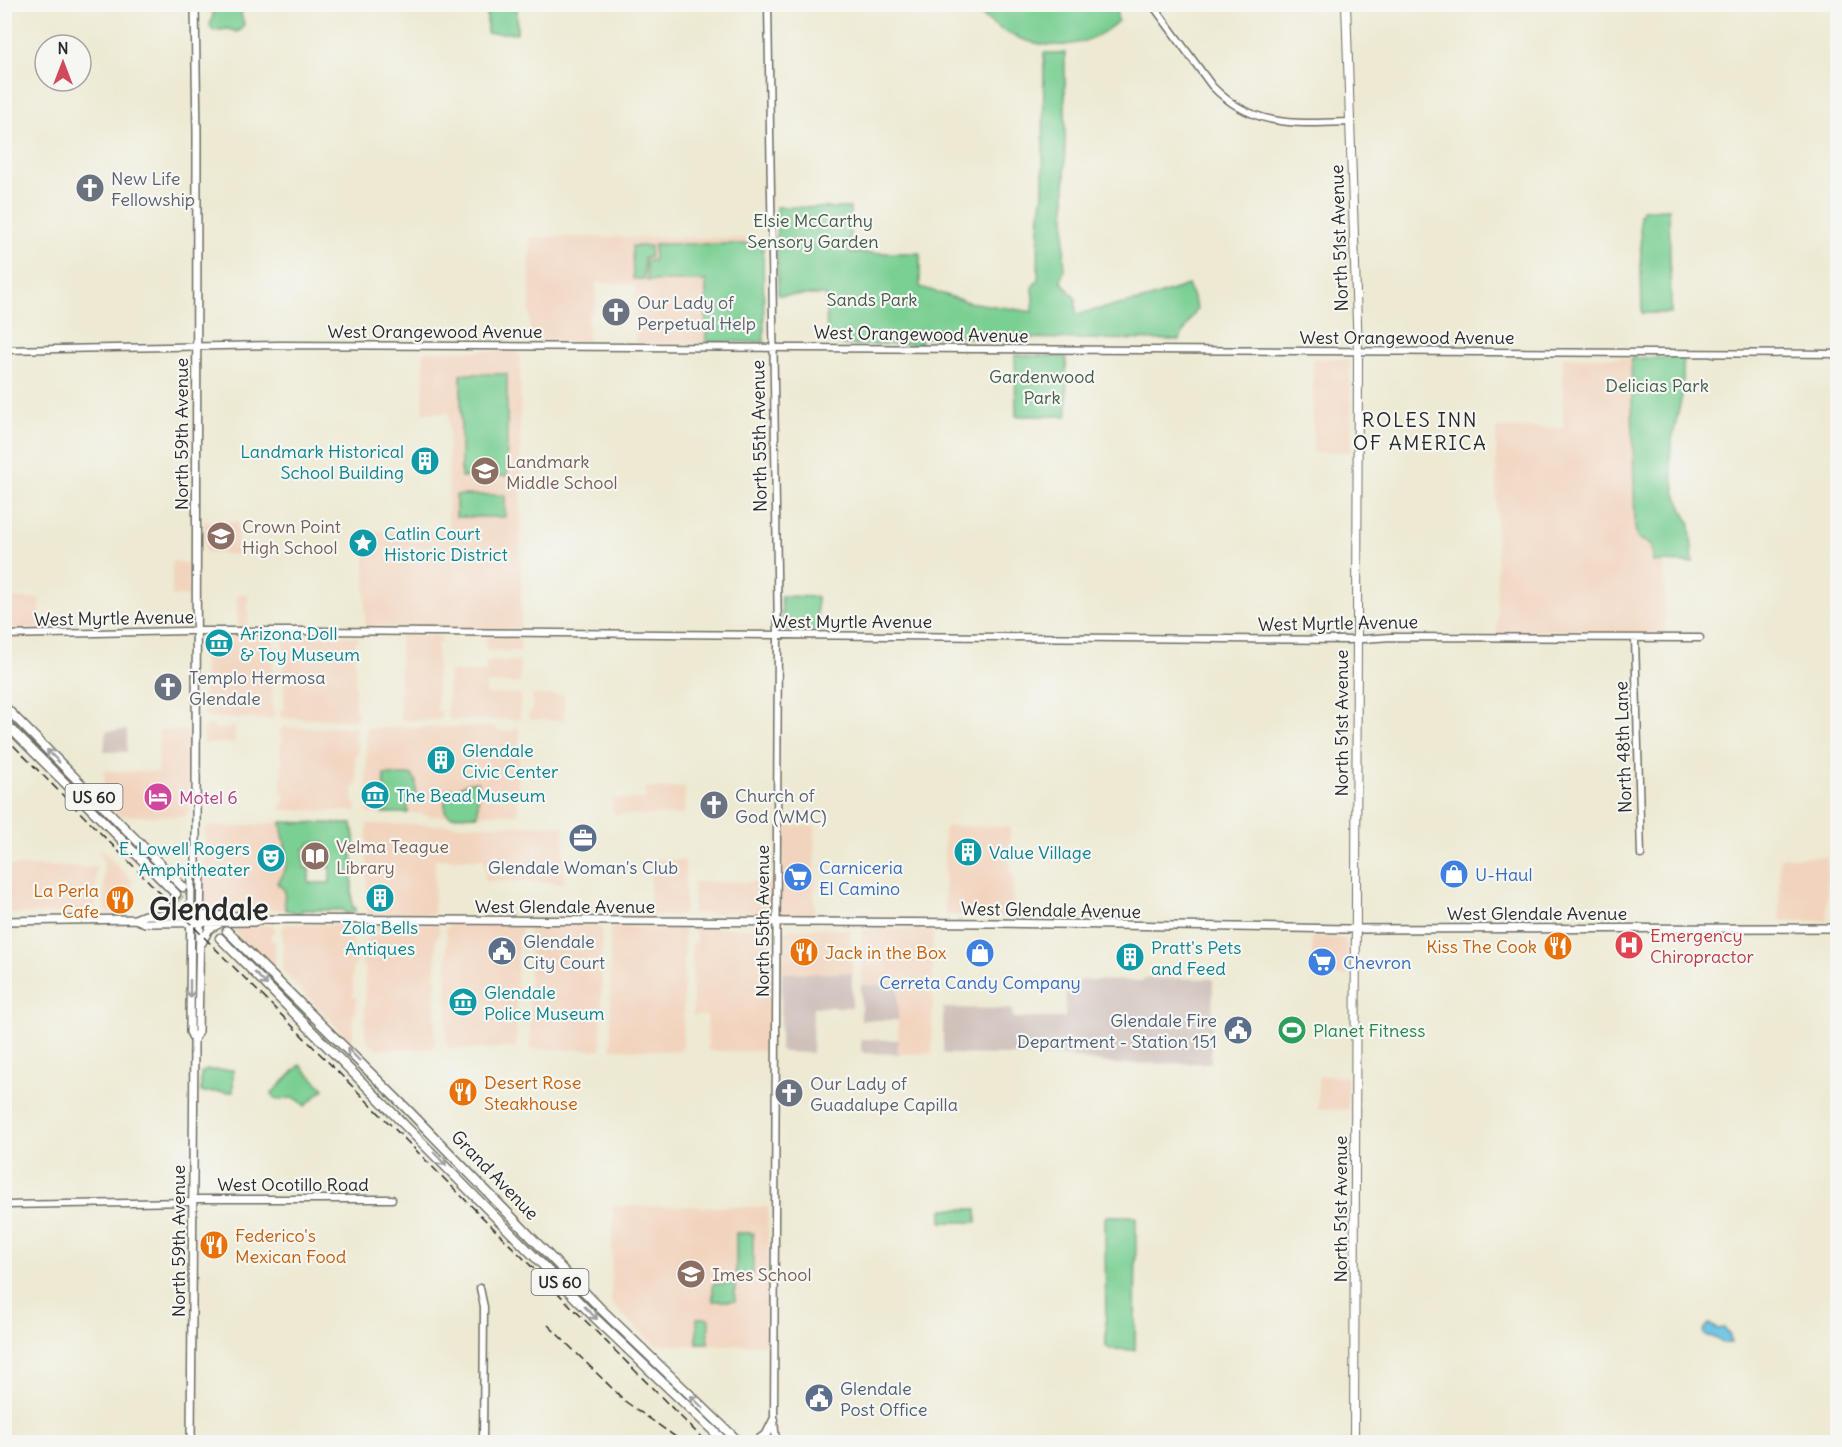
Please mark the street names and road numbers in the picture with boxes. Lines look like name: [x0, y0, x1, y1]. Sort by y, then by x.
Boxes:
street label: North 51st Avenue: [1325, 164, 1353, 312]
street label: West Orangewood Avenue: [327, 320, 543, 343]
street label: West Orangewood Avenue: [813, 321, 1029, 347]
street label: West Orangewood Avenue: [1299, 326, 1515, 349]
street label: North 59th Avenue: [170, 358, 193, 510]
street label: North 55th Avenue: [746, 360, 772, 512]
street label: West Myrtle Avenue: [34, 605, 194, 631]
street label: West Myrtle Avenue: [772, 610, 932, 633]
street label: West Myrtle Avenue: [1258, 610, 1418, 636]
street label: North 51st Avenue: [1330, 650, 1353, 796]
street label: North 48th Lane: [1609, 681, 1637, 813]
road number: US 60: [66, 784, 122, 810]
street label: North 55th Avenue: [751, 845, 774, 997]
street label: West Glendale Avenue: [475, 895, 655, 918]
street label: West Glendale Avenue: [961, 897, 1141, 923]
street label: West Glendale Avenue: [1447, 902, 1627, 925]
street label: Grand Avenue: [446, 1125, 544, 1225]
street label: North 51st Avenue: [1329, 1136, 1352, 1282]
street label: North 59th Avenue: [167, 1165, 190, 1317]
street label: West Ocotillo Road: [217, 1173, 369, 1196]
road number: US 60: [532, 1269, 588, 1295]

